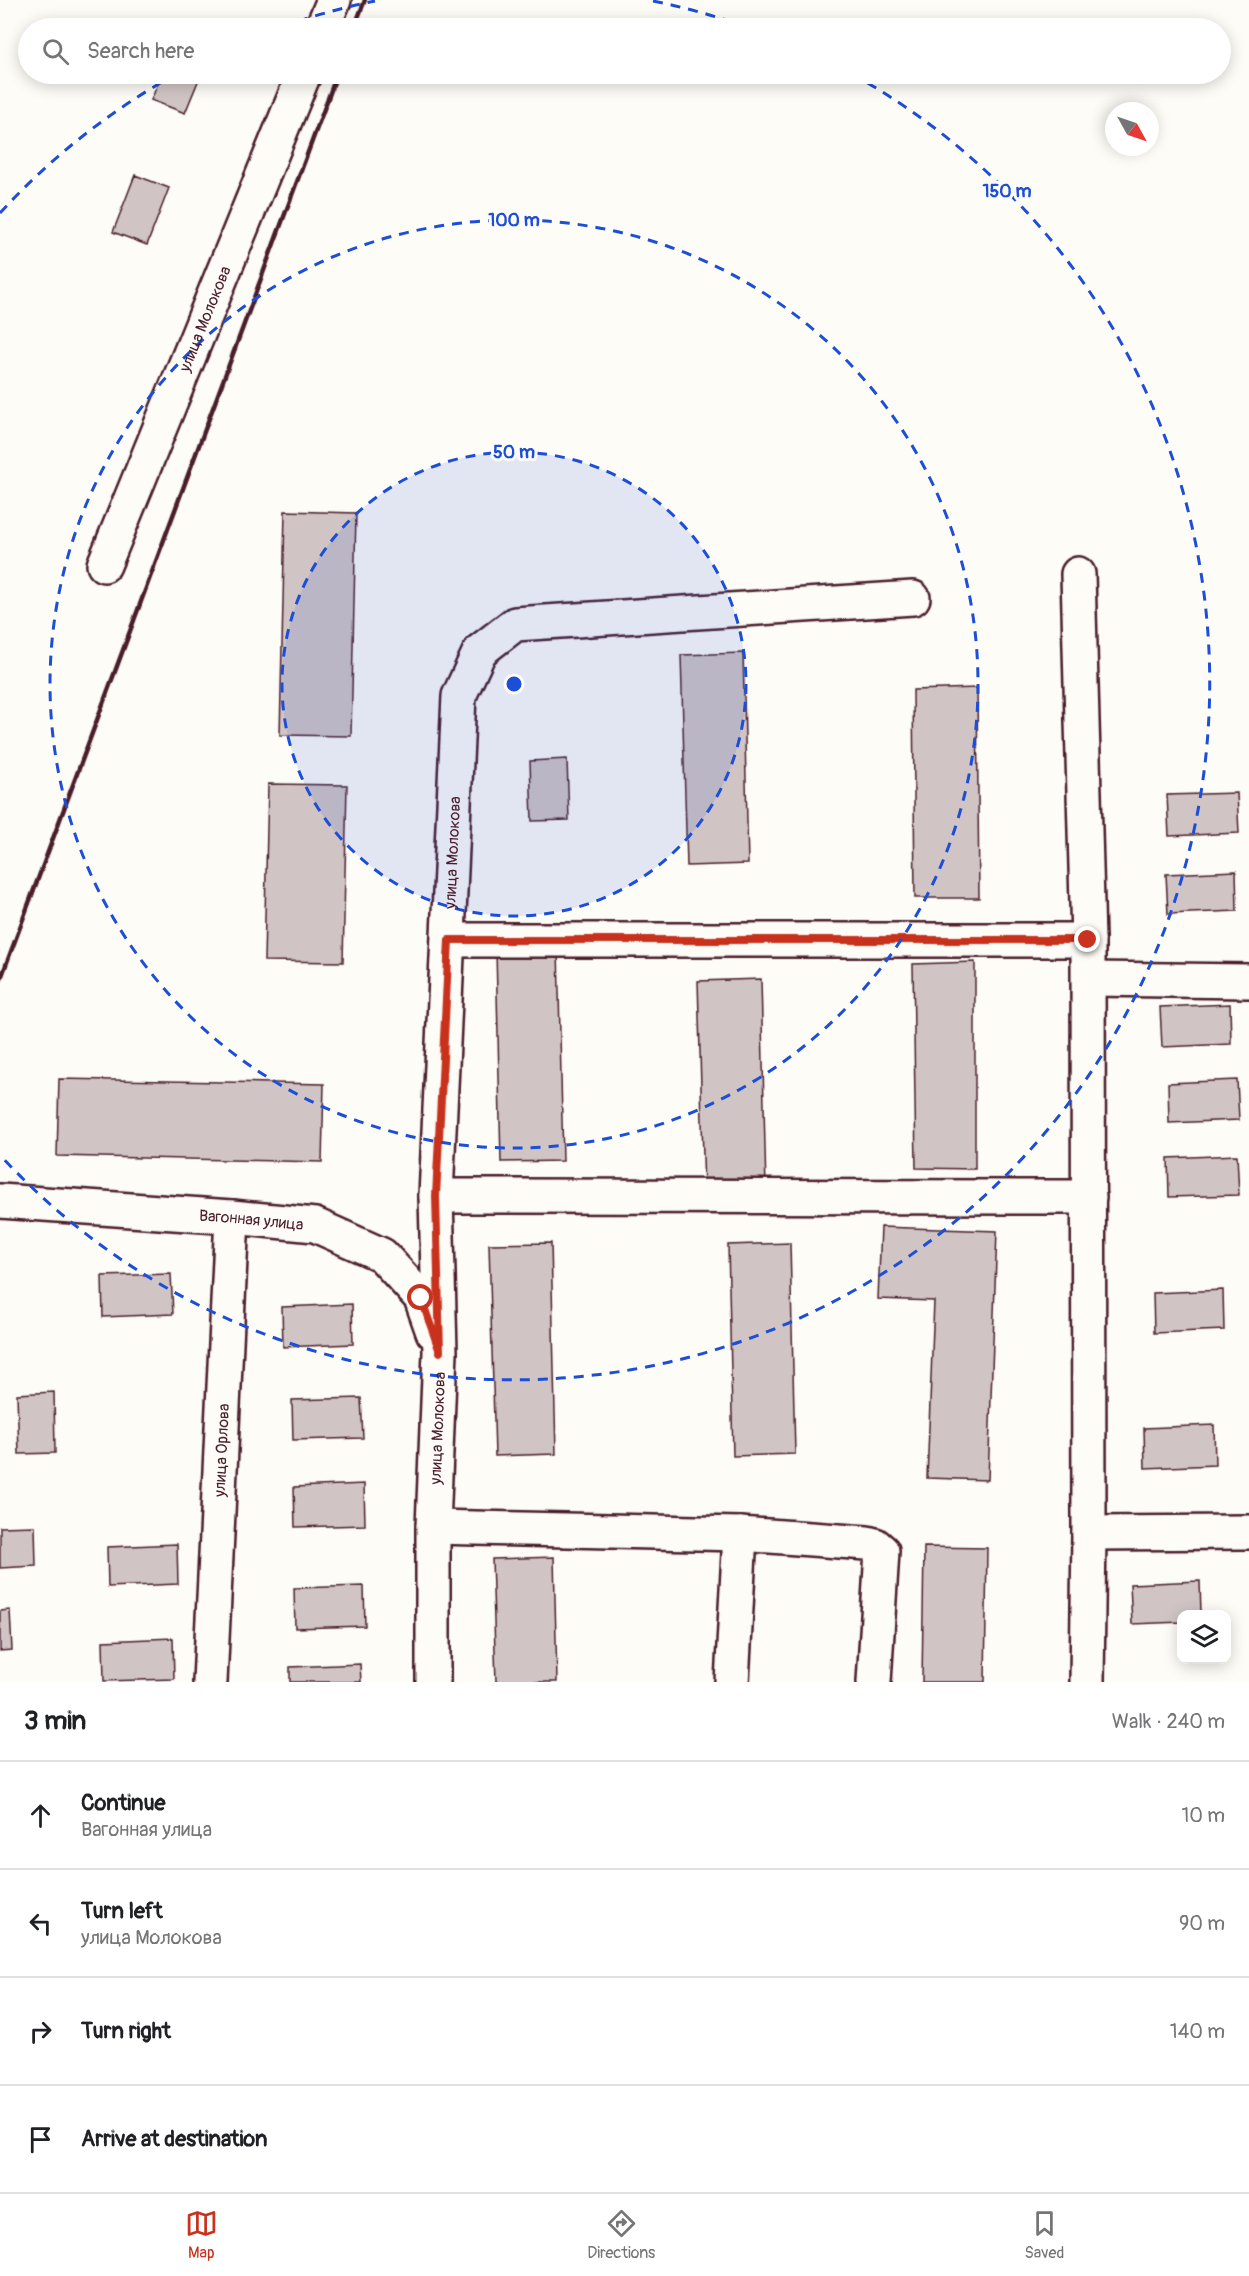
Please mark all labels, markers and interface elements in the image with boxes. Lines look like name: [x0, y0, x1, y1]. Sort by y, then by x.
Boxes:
search box: [18, 18, 1231, 84]
icon: search: [39, 35, 72, 68]
text: Search here: [87, 37, 194, 65]
north arrow: [1105, 102, 1159, 156]
text: 150 m: [983, 180, 1032, 203]
text: 100 m: [488, 209, 540, 232]
street label: улица Молокова: [174, 263, 236, 376]
text: 50 m: [493, 441, 535, 464]
centre of rings: [504, 674, 524, 694]
street label: улица Молокова: [440, 796, 465, 910]
route end: [1074, 926, 1100, 952]
street label: Вагонная улица: [198, 1206, 304, 1235]
route start: [407, 1284, 433, 1310]
street label: улица Молокова: [426, 1371, 450, 1486]
street label: улица Орлова: [210, 1403, 234, 1498]
map controls: [1177, 1610, 1231, 1664]
button: layers: [1177, 1610, 1231, 1664]
text: 3 min: [24, 1705, 86, 1737]
text: Walk · 240 m: [1112, 1709, 1225, 1734]
text: Continue: [81, 1789, 165, 1817]
icon: ahead: [24, 1799, 57, 1832]
text: 10 m: [1181, 1803, 1225, 1828]
text: Вагонная улица: [81, 1817, 212, 1842]
text: Turn left: [81, 1897, 163, 1925]
icon: left: [24, 1907, 57, 1940]
text: 90 m: [1179, 1911, 1225, 1936]
text: улица Молокова: [81, 1925, 222, 1950]
icon: right: [24, 2015, 57, 2048]
text: Turn right: [81, 2017, 171, 2045]
text: 140 m: [1170, 2019, 1225, 2044]
icon: arrive: [24, 2123, 57, 2156]
text: Arrive at destination: [81, 2125, 267, 2153]
tab: Map: [185, 2207, 218, 2263]
tab: Directions: [587, 2207, 655, 2263]
tab: Saved: [1025, 2207, 1064, 2263]

